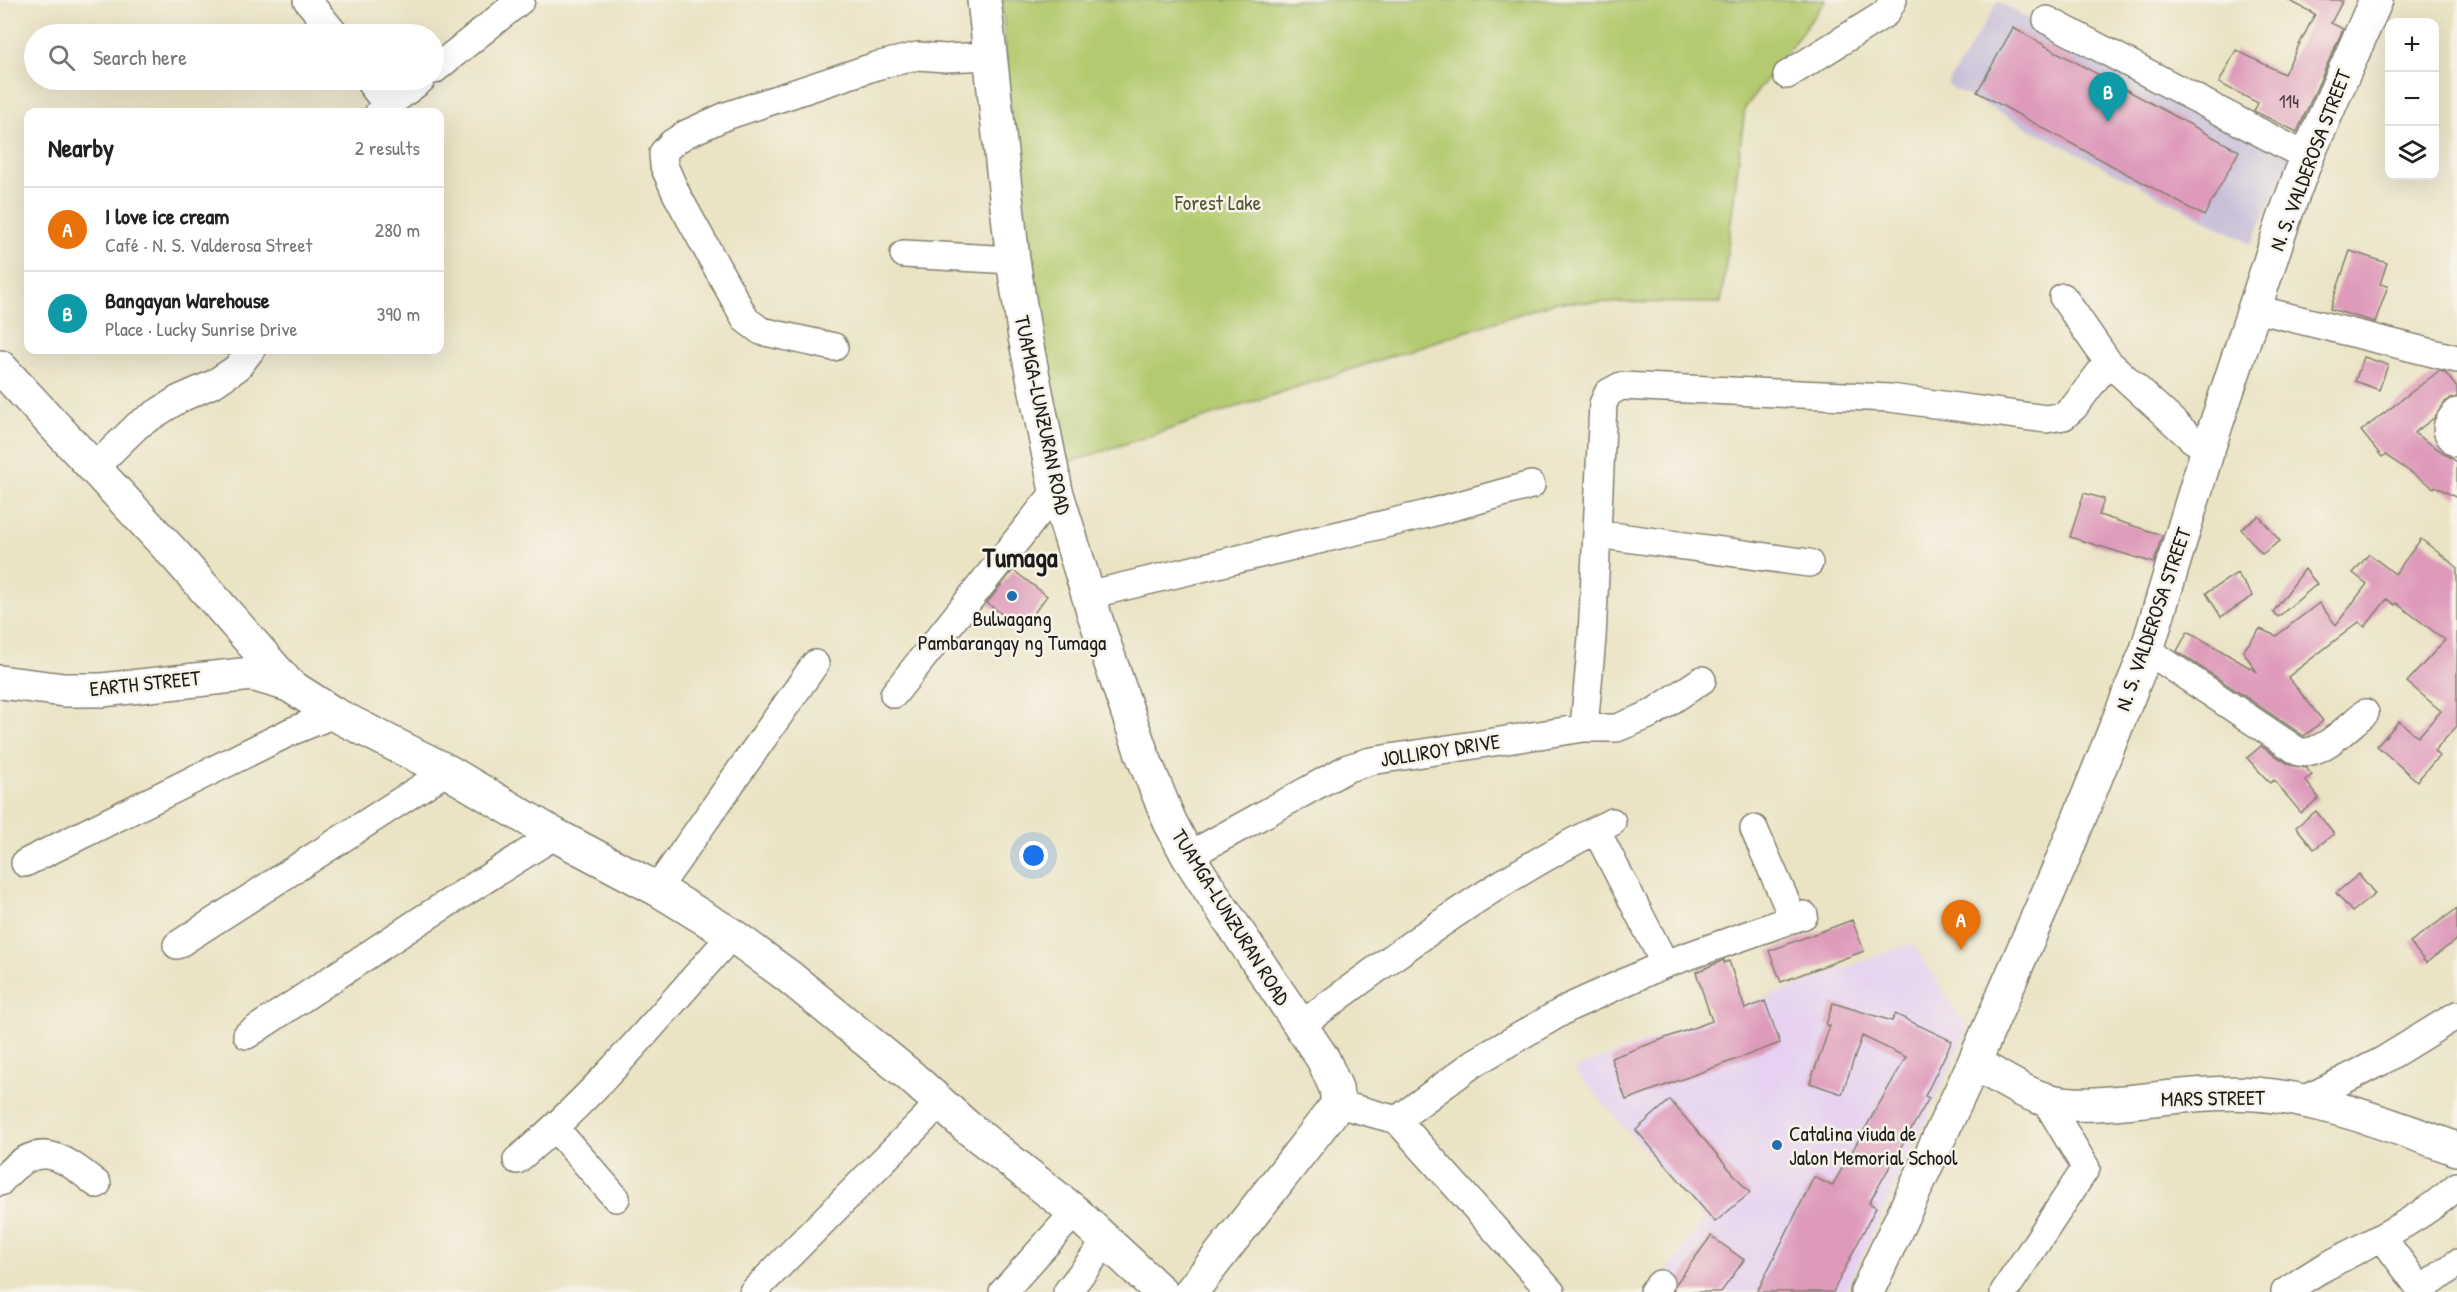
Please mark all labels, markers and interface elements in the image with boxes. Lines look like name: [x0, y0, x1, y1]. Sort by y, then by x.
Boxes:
map controls: [2385, 18, 2439, 180]
button: +: [2385, 18, 2439, 72]
search box: [24, 24, 444, 90]
icon: search: [45, 41, 78, 74]
text: Search here: [93, 42, 187, 72]
street label: N. S. VALDEROSA STREET: [2262, 64, 2358, 255]
pin: B: [2088, 72, 2128, 122]
button: −: [2385, 72, 2439, 126]
house number: 114: [2279, 89, 2299, 114]
button: layers: [2385, 126, 2439, 180]
text: Nearby: [48, 130, 114, 165]
text: 2 results: [355, 134, 420, 161]
park label: Forest Lake: [1174, 188, 1261, 217]
text: I love ice cream: [105, 201, 229, 231]
text: A: [63, 216, 72, 243]
text: 280 m: [375, 216, 420, 243]
text: Café · N. S. Valderosa Street: [105, 231, 312, 258]
text: Bangayan Warehouse: [105, 285, 270, 315]
text: B: [62, 300, 73, 327]
text: 390 m: [377, 300, 420, 327]
street label: TUAMGA-LUNZURAN ROAD: [1008, 313, 1078, 517]
text: Place · Lucky Sunrise Drive: [105, 315, 298, 342]
street label: N. S. VALDEROSA STREET: [2108, 522, 2198, 714]
district label: Tumaga: [982, 539, 1058, 577]
marker: Bulwagang Pambarangay ng Tumaga: [1005, 589, 1019, 603]
place label: Bulwagang Pambarangay ng Tumaga: [918, 604, 1106, 657]
street label: EARTH STREET: [88, 663, 203, 703]
street label: JOLLIROY DRIVE: [1378, 726, 1502, 774]
street label: TUAMGA-LUNZURAN ROAD: [1165, 823, 1297, 1011]
your location: [1019, 841, 1048, 870]
pin: A: [1942, 900, 1980, 950]
street label: MARS STREET: [2161, 1083, 2266, 1113]
place label: Catalina viuda de Jalon Memorial School: [1789, 1119, 1958, 1172]
marker: Catalina viuda de Jalon Memorial School: [1770, 1138, 1784, 1152]

